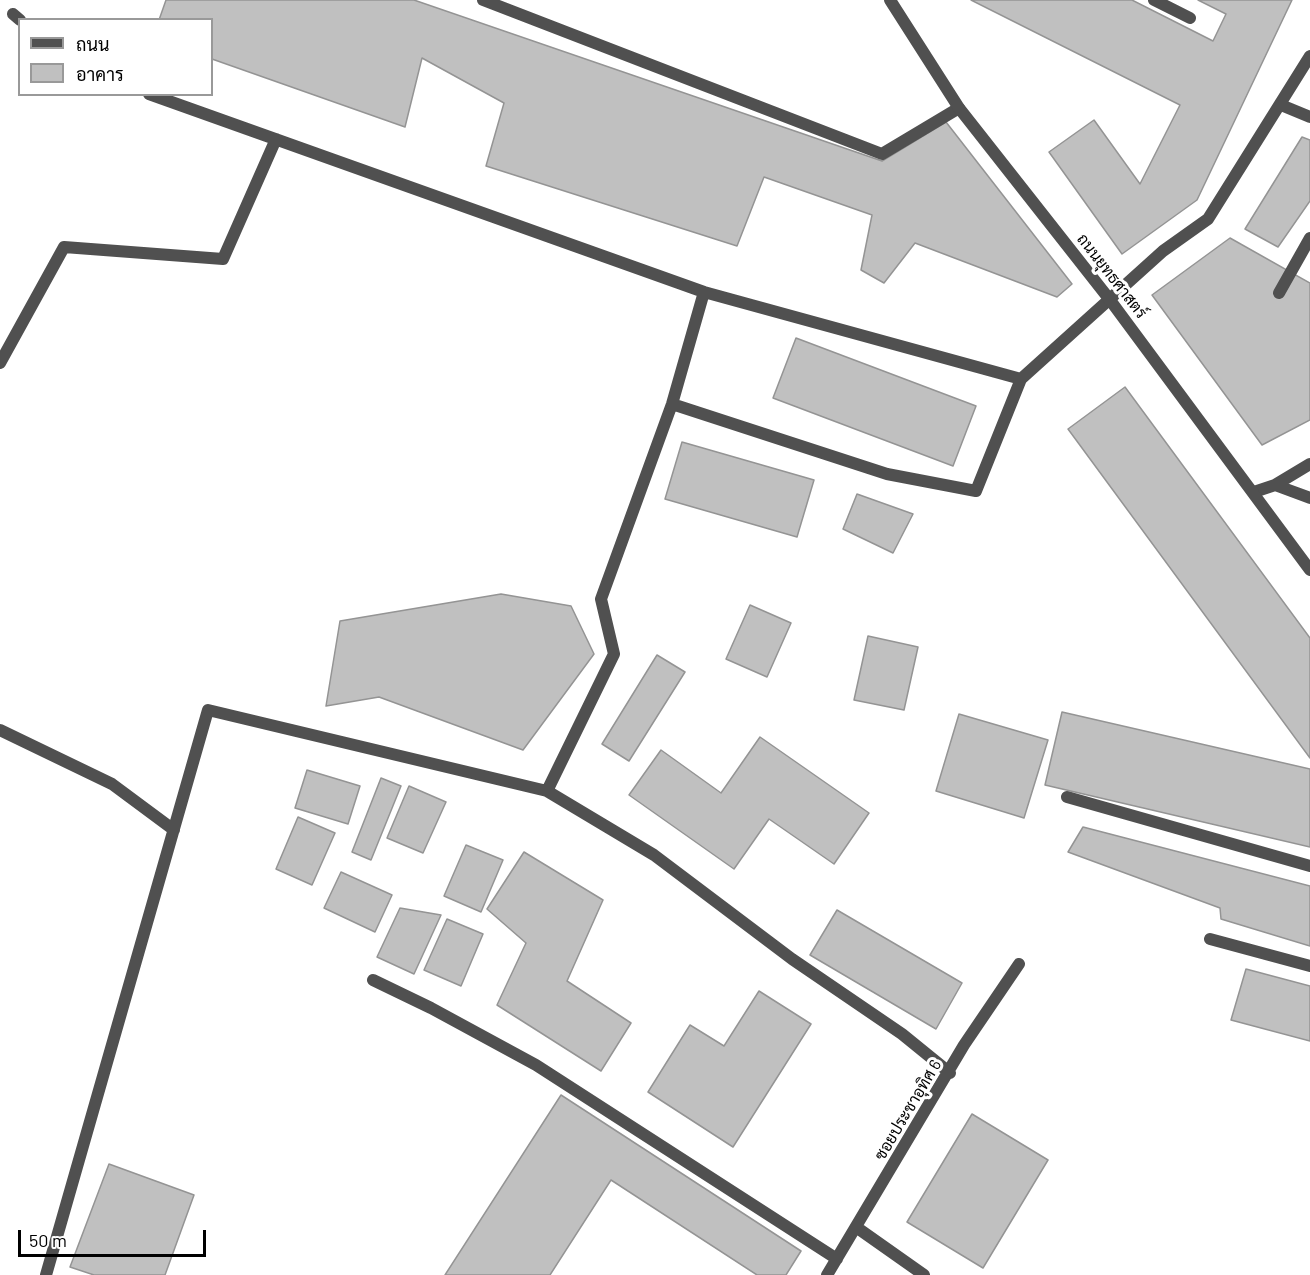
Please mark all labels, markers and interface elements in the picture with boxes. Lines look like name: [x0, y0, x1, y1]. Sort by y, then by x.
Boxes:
legend: [18, 18, 213, 96]
text: ถนน: [76, 33, 109, 55]
text: อาคาร: [76, 63, 124, 85]
street label: ถนนยุทธศาสตร์: [1073, 230, 1151, 322]
street label: ซอยประชาอุทิศ 6: [871, 1056, 945, 1164]
scale bar: [21, 1218, 208, 1256]
text: 50 m: [29, 1229, 67, 1251]

